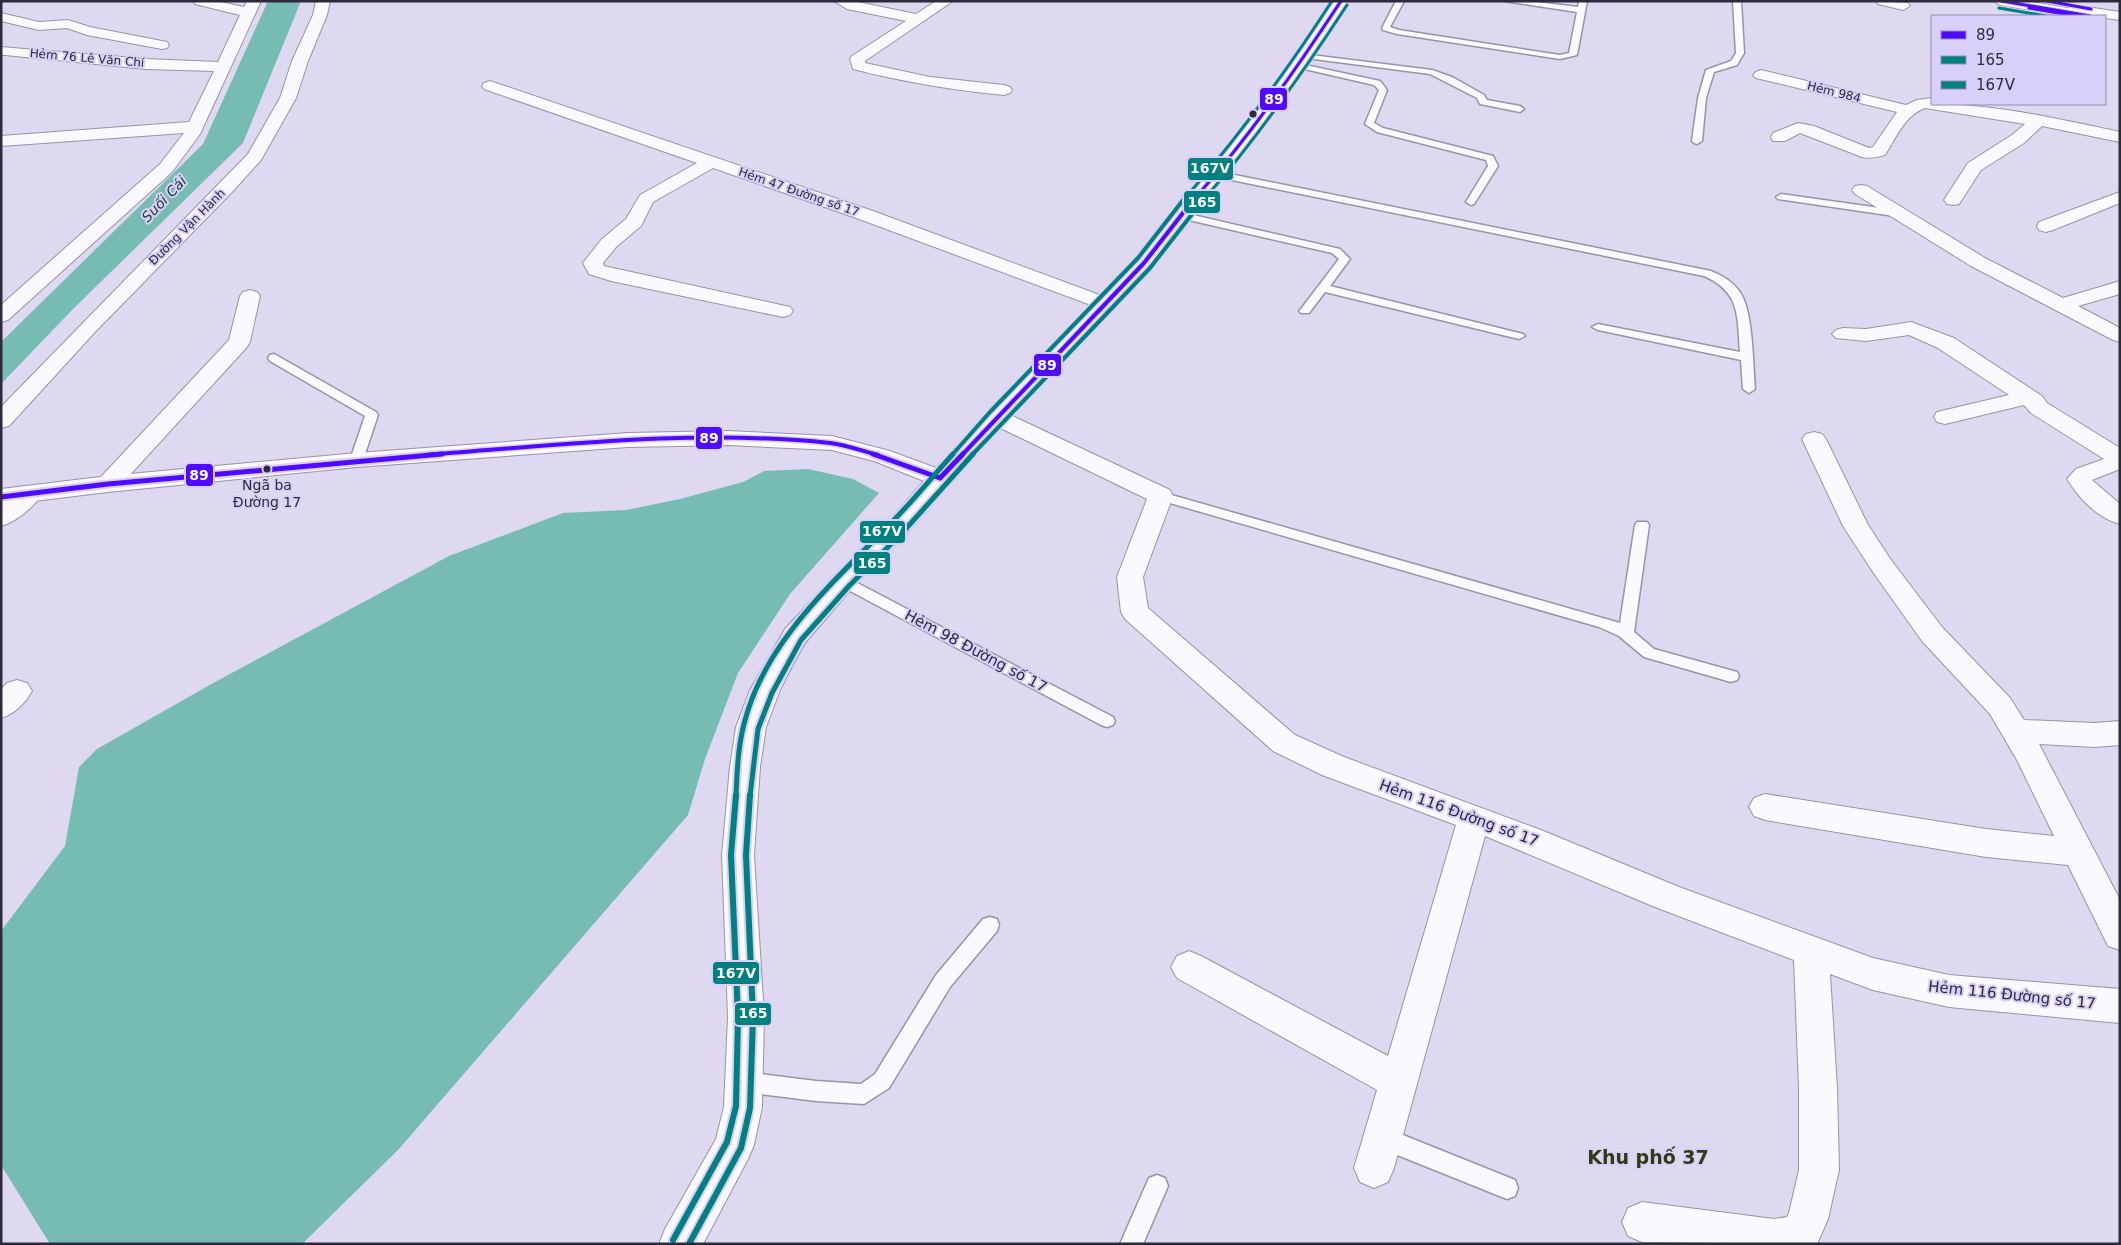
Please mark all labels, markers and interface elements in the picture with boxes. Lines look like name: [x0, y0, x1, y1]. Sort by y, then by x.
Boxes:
legend: [1931, 15, 2106, 105]
text: 89: [1976, 26, 1995, 44]
street label: Hẻm 76 Lê Văn Chí: [29, 46, 146, 70]
text: 165: [1976, 51, 2005, 69]
text: 167V: [1976, 76, 2016, 94]
street label: Hẻm 984: [1806, 79, 1862, 105]
line badge: 89: [1259, 87, 1288, 111]
text: 89: [1264, 91, 1284, 107]
unlabelled marker: [1248, 109, 1258, 119]
line badge: 167V: [1187, 157, 1234, 181]
text: 167V: [1190, 160, 1230, 176]
street label: Hẻm 47 Đường số 17: [737, 165, 861, 219]
water label: Suối Cái: [138, 173, 190, 225]
street label: Đường Vận Hành: [146, 186, 228, 268]
line badge: 165: [1183, 190, 1221, 214]
text: 165: [1187, 194, 1217, 210]
line badge: 89: [1033, 353, 1062, 377]
text: 89: [1037, 357, 1057, 373]
line badge: 89: [695, 426, 723, 450]
text: 89: [699, 430, 719, 446]
line badge: 89: [185, 463, 214, 487]
marker: Ngã ba Đường 17: [262, 464, 272, 474]
text: 89: [189, 467, 209, 483]
place label: Ngã ba Đường 17: [233, 477, 301, 510]
line badge: 167V: [859, 520, 906, 544]
text: 167V: [862, 523, 902, 539]
line badge: 165: [853, 551, 891, 575]
text: 165: [857, 555, 887, 571]
street label: Hẻm 98 Đường số 17: [902, 606, 1050, 696]
street label: Hẻm 116 Đường số 17: [1377, 776, 1541, 850]
line badge: 167V: [712, 961, 760, 985]
text: 167V: [716, 965, 756, 981]
street label: Hẻm 116 Đường số 17: [1927, 977, 2097, 1013]
line badge: 165: [734, 1002, 772, 1026]
text: 165: [738, 1005, 768, 1021]
district label: Khu phố 37: [1587, 1146, 1709, 1168]

